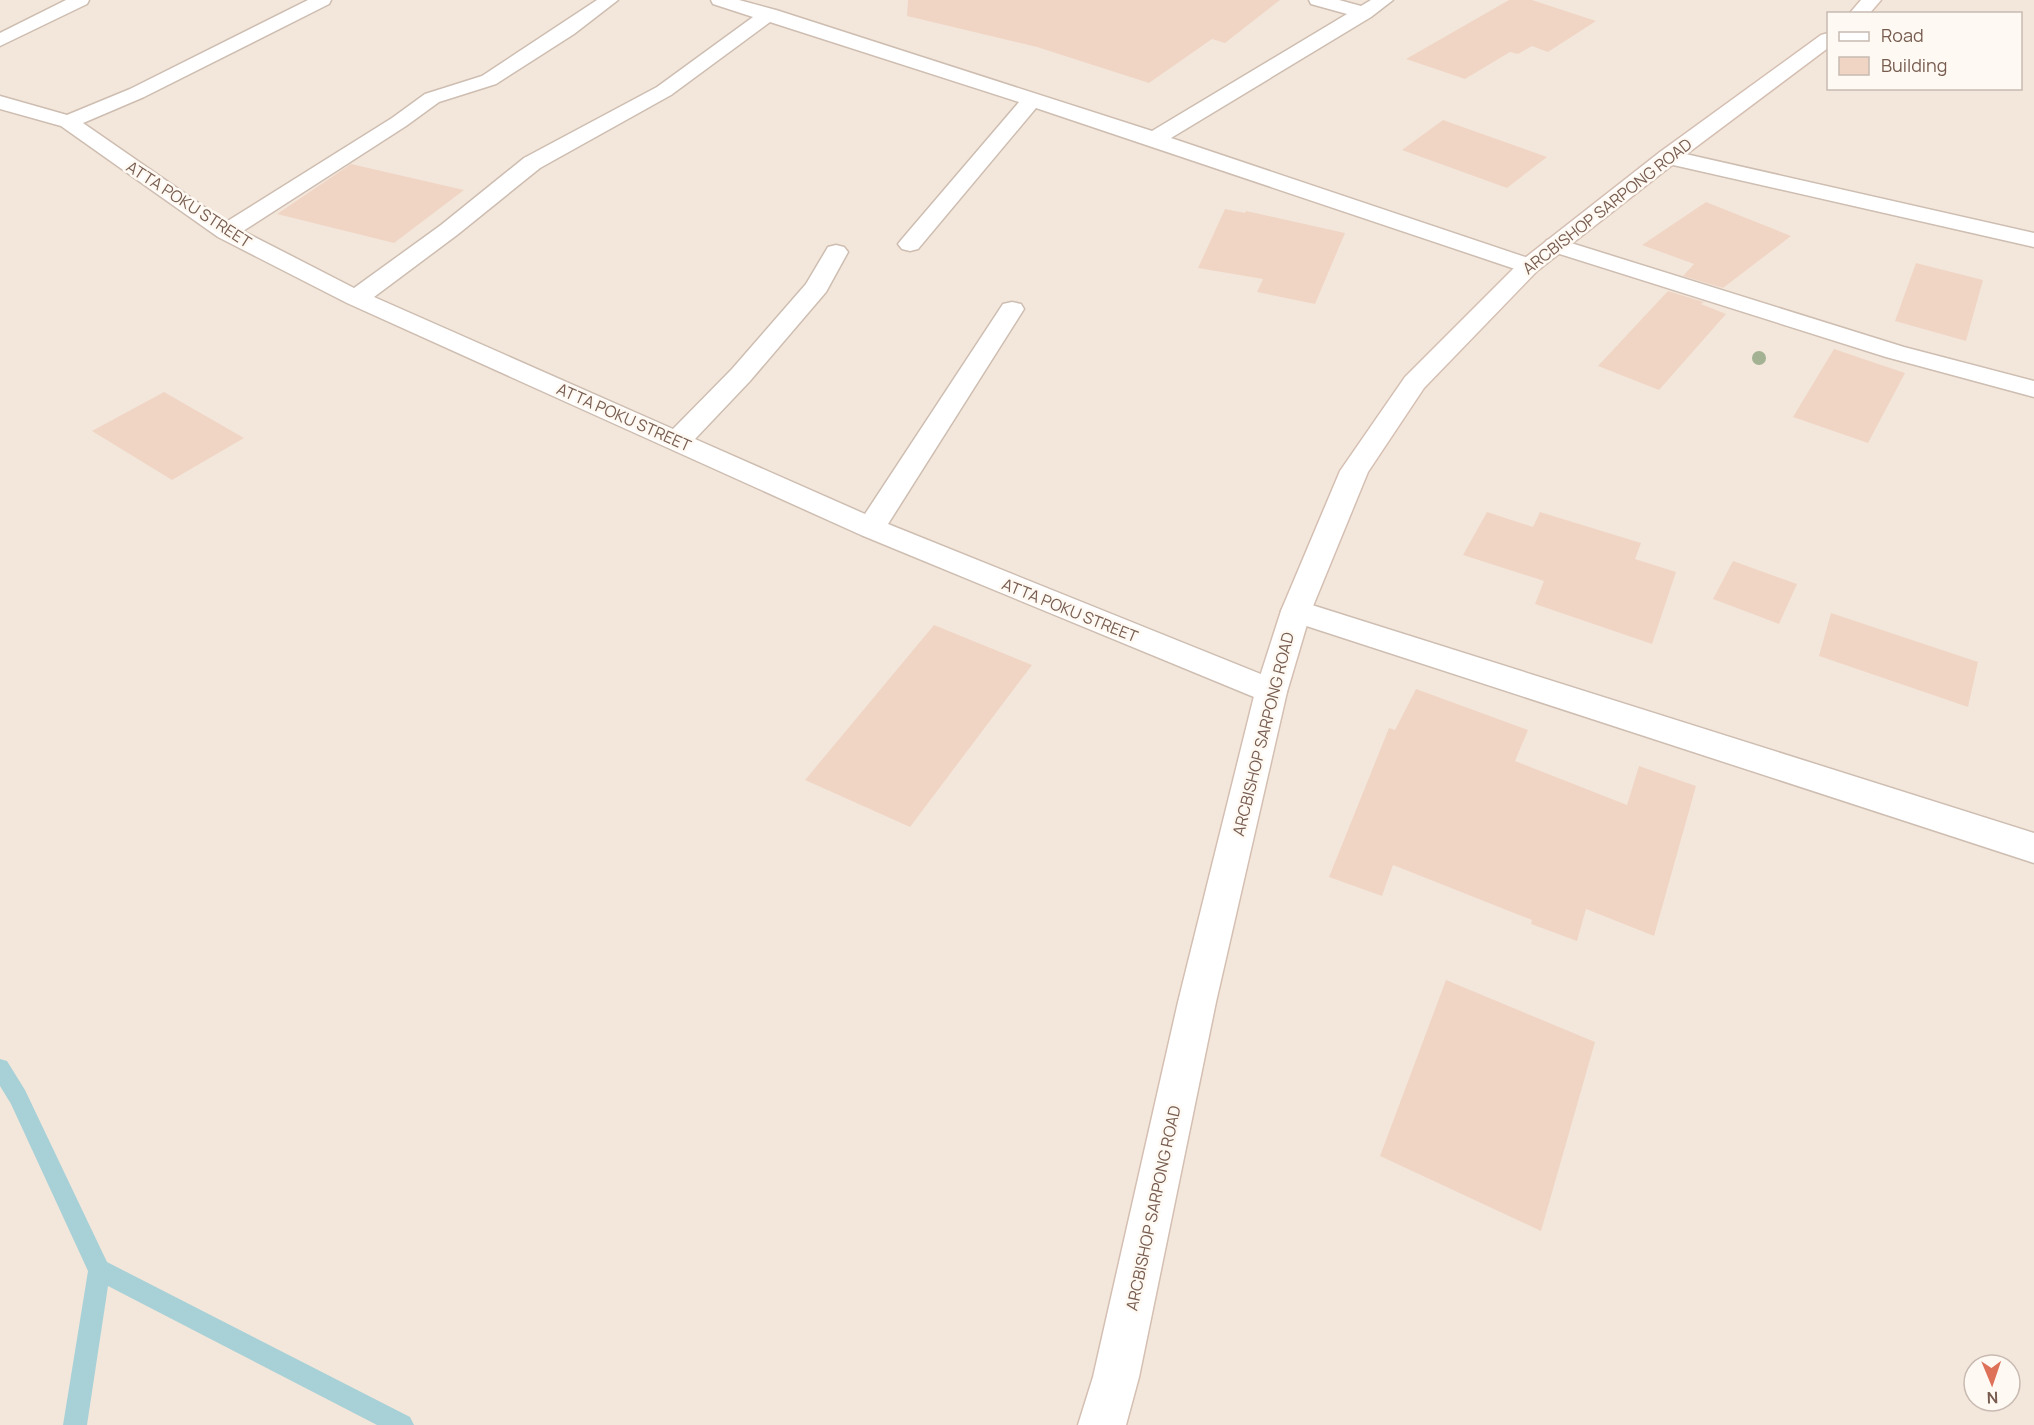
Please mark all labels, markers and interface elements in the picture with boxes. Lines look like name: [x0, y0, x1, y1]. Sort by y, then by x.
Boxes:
legend: [1827, 12, 2022, 90]
text: Road: [1881, 23, 1924, 47]
text: Building: [1881, 53, 1947, 77]
street label: ARCBISHOP SARPONG ROAD: [1518, 133, 1696, 279]
street label: ATTA POKU STREET: [122, 155, 256, 253]
street label: ATTA POKU STREET: [553, 378, 695, 457]
street label: ATTA POKU STREET: [999, 573, 1142, 647]
street label: ARCBISHOP SARPONG ROAD: [1227, 630, 1299, 838]
street label: ARCBISHOP SARPONG ROAD: [1120, 1103, 1186, 1313]
north arrow: [1962, 1353, 2022, 1413]
text: N: [1986, 1387, 1999, 1409]

